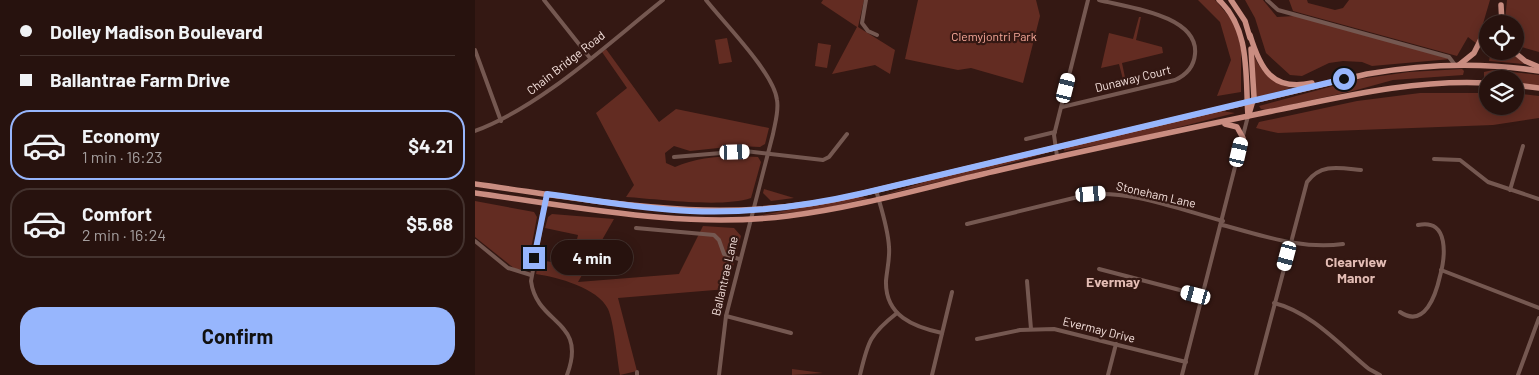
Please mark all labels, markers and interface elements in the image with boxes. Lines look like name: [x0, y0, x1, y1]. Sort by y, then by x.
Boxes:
map controls: [1479, 15, 1524, 115]
button: locate: [1479, 15, 1524, 60]
text: Dolley Madison Boulevard: [50, 20, 263, 43]
street label: Chain Bridge Road: [524, 27, 607, 97]
park label: Clemyjontri Park: [951, 29, 1037, 43]
street label: Dunaway Court: [1093, 62, 1172, 94]
text: Ballantrae Farm Drive: [50, 68, 230, 91]
route start: [1333, 68, 1355, 90]
button: layers: [1479, 70, 1524, 115]
car: [1055, 72, 1076, 104]
icon: car: [22, 123, 67, 168]
text: Economy: [82, 124, 160, 147]
text: $4.21: [408, 134, 453, 157]
car: [1228, 136, 1249, 168]
car: [719, 144, 750, 160]
text: 1 min · 16:23: [82, 147, 162, 166]
street label: Stoneham Lane: [1115, 178, 1197, 210]
car: [1075, 185, 1106, 203]
icon: car: [22, 201, 67, 246]
text: Comfort: [82, 202, 152, 225]
text: $5.68: [406, 212, 453, 235]
text: 2 min · 16:24: [82, 225, 166, 244]
street label: Ballantrae Lane: [708, 235, 740, 317]
callout: 4 min: [551, 240, 634, 276]
car: [1275, 240, 1298, 272]
route end: [523, 247, 545, 269]
text: 4 min: [572, 248, 612, 267]
district label: Clearview Manor: [1325, 253, 1387, 286]
district label: Evermay: [1086, 273, 1140, 290]
car: [1179, 284, 1212, 306]
button: Confirm: [20, 307, 455, 365]
street label: Evermay Drive: [1062, 313, 1137, 345]

